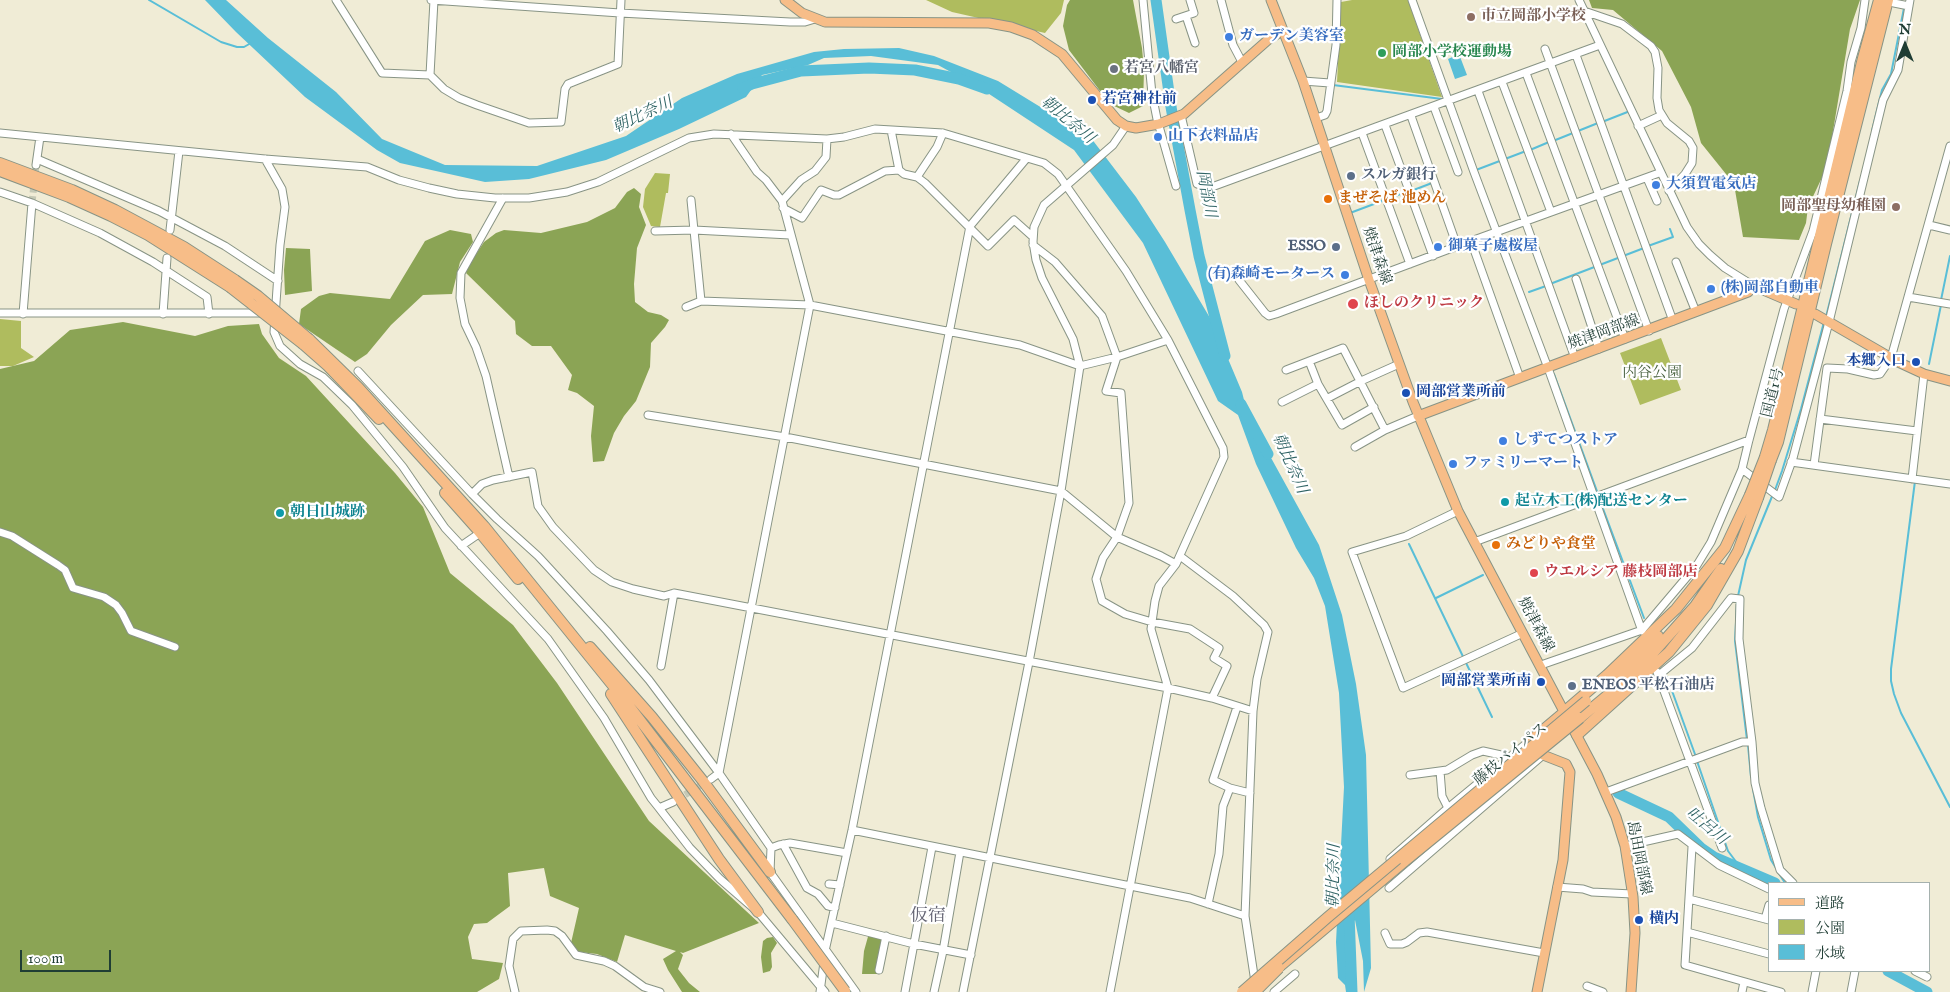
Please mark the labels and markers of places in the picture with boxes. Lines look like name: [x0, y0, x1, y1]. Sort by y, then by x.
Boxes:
place label: 市立岡部小学校: [1481, 8, 1586, 26]
marker: 市立岡部小学校: [1465, 11, 1477, 23]
place label: ガーデン美容室: [1239, 28, 1344, 46]
marker: ガーデン美容室: [1223, 31, 1235, 43]
place label: 岡部小学校運動場: [1392, 44, 1512, 62]
marker: 岡部小学校運動場: [1376, 47, 1388, 59]
place label: 若宮八幡宮: [1124, 60, 1199, 78]
marker: 若宮八幡宮: [1108, 63, 1120, 75]
place label: 若宮神社前: [1102, 91, 1177, 109]
marker: 若宮神社前: [1086, 94, 1098, 106]
place label: 山下衣料品店: [1168, 128, 1258, 146]
marker: 山下衣料品店: [1152, 131, 1164, 143]
place label: スルガ銀行: [1361, 167, 1436, 185]
marker: スルガ銀行: [1345, 170, 1357, 182]
place label: 大須賀電気店: [1666, 176, 1756, 194]
marker: 大須賀電気店: [1650, 179, 1662, 191]
place label: まぜそば 池めん: [1338, 190, 1446, 208]
marker: まぜそば 池めん: [1322, 193, 1334, 205]
place label: 岡部聖母幼稚園: [1781, 198, 1886, 216]
marker: 岡部聖母幼稚園: [1890, 201, 1902, 213]
place label: ESSO: [1288, 238, 1326, 256]
place label: 御菓子處桜屋: [1448, 238, 1538, 256]
marker: ESSO: [1330, 241, 1342, 253]
marker: 御菓子處桜屋: [1432, 241, 1444, 253]
place label: (有)森崎モータース: [1208, 266, 1335, 284]
marker: (有)森崎モータース: [1339, 269, 1351, 281]
place label: (株)岡部自動車: [1721, 280, 1819, 298]
marker: (株)岡部自動車: [1705, 283, 1717, 295]
place label: ほしのクリニック: [1364, 295, 1484, 313]
marker: ほしのクリニック: [1346, 297, 1360, 311]
place label: 本郷入口: [1846, 353, 1906, 371]
marker: 本郷入口: [1910, 356, 1922, 368]
place label: 岡部営業所前: [1416, 384, 1506, 402]
marker: 岡部営業所前: [1400, 387, 1412, 399]
place label: しずてつストア: [1513, 432, 1618, 450]
marker: しずてつストア: [1497, 435, 1509, 447]
place label: ファミリーマート: [1463, 455, 1583, 473]
marker: ファミリーマート: [1447, 458, 1459, 470]
place label: 起立木工(株)配送センター: [1515, 493, 1688, 511]
marker: 起立木工(株)配送センター: [1499, 496, 1511, 508]
place label: 朝日山城跡: [290, 504, 365, 522]
marker: 朝日山城跡: [274, 507, 286, 519]
place label: みどりや食堂: [1506, 536, 1596, 554]
marker: みどりや食堂: [1490, 539, 1502, 551]
place label: ウエルシア 藤枝岡部店: [1544, 564, 1697, 582]
marker: ウエルシア 藤枝岡部店: [1528, 567, 1540, 579]
place label: 岡部営業所南: [1441, 673, 1531, 691]
marker: 岡部営業所南: [1535, 676, 1547, 688]
place label: ENEOS 平松石油店: [1582, 677, 1714, 695]
marker: ENEOS 平松石油店: [1566, 680, 1578, 692]
place label: 横内: [1649, 911, 1679, 929]
marker: 横内: [1633, 914, 1645, 926]

